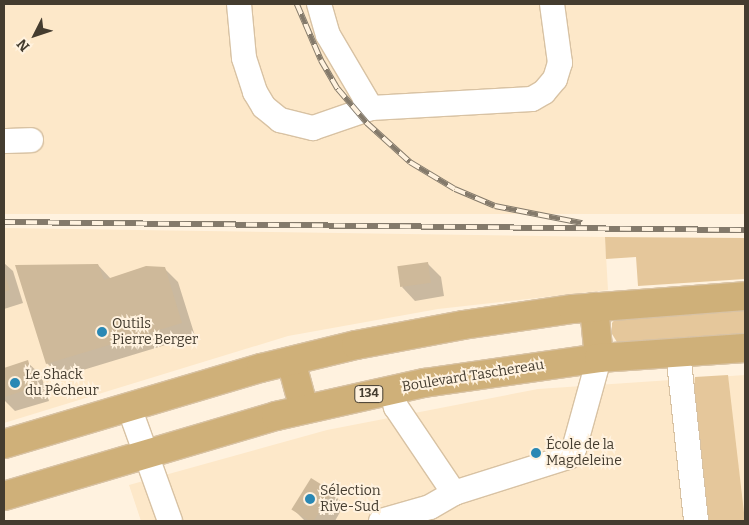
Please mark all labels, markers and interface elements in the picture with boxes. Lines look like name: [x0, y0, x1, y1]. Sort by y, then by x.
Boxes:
north arrow: [10, 10, 60, 60]
text: N: [13, 36, 33, 55]
place label: Outils Pierre Berger: [112, 316, 198, 348]
marker: Outils Pierre Berger: [96, 326, 108, 338]
street label: Boulevard Taschereau: [401, 356, 545, 396]
place label: Le Shack du Pêcheur: [25, 367, 99, 400]
marker: Le Shack du Pêcheur: [9, 377, 21, 389]
road number: 134: [354, 384, 384, 404]
place label: École de la Magdeleine: [546, 437, 622, 470]
marker: École de la Magdeleine: [530, 447, 542, 459]
place label: Sélection Rive-Sud: [320, 483, 381, 516]
marker: Sélection Rive-Sud: [304, 493, 316, 505]

